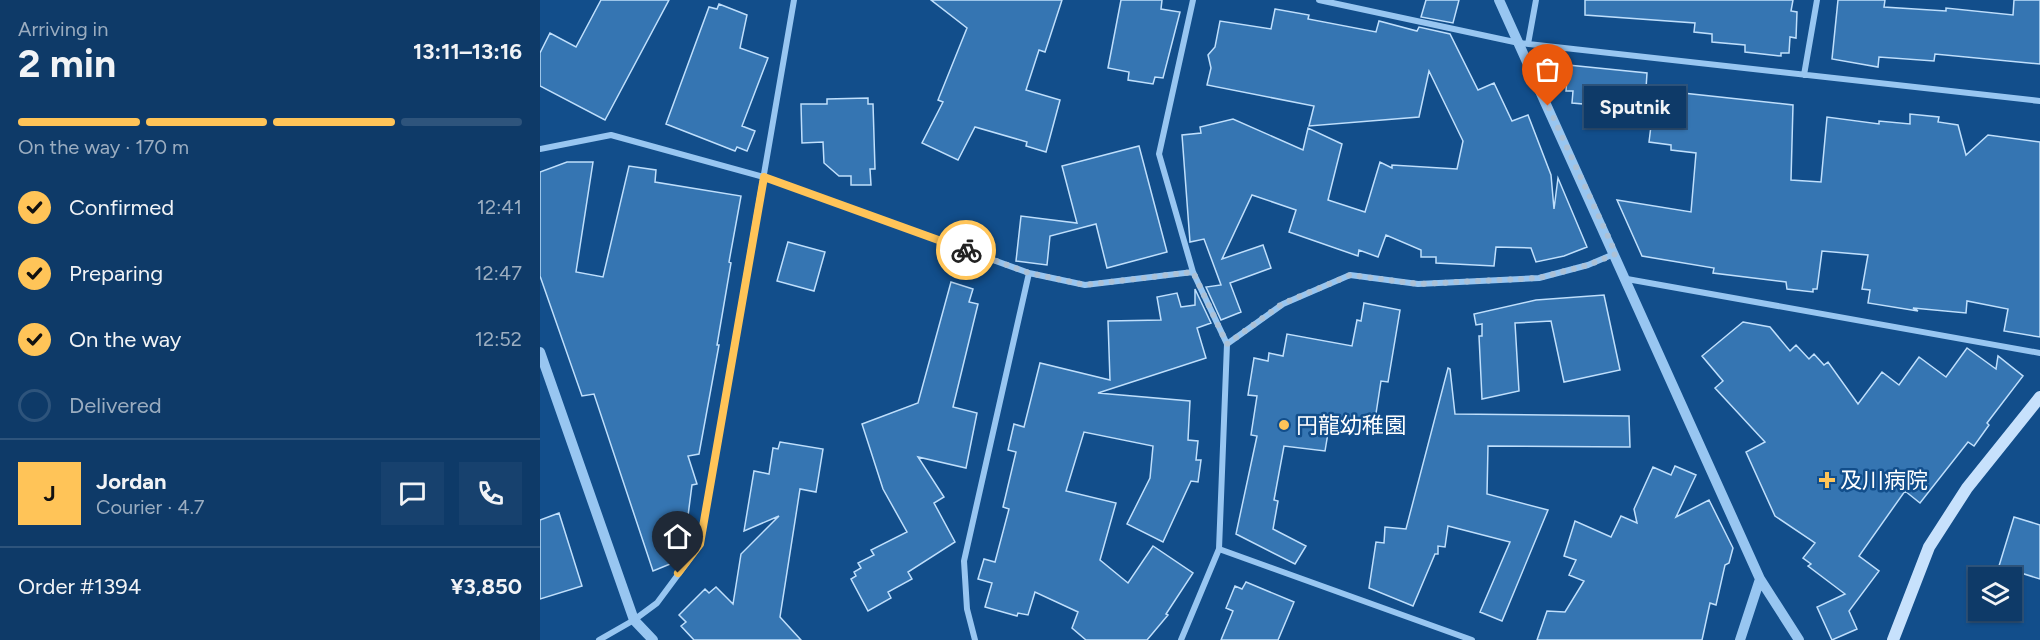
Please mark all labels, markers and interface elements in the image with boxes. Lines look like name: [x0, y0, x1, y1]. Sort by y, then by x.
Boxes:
text: Arriving in: [18, 17, 108, 41]
text: 13:11–13:16: [413, 38, 522, 65]
text: 2 min: [18, 40, 116, 87]
pin: [1522, 44, 1573, 106]
icon: bag: [1531, 53, 1564, 86]
callout: Sputnik: [1584, 85, 1686, 127]
text: Sputnik: [1600, 95, 1670, 119]
text: On the way · 170 m: [18, 135, 189, 159]
icon: check: [18, 191, 51, 224]
text: Confirmed: [69, 194, 174, 221]
text: 12:41: [477, 195, 522, 219]
courier: [936, 220, 996, 280]
icon: bike: [950, 234, 983, 267]
icon: check: [18, 257, 51, 290]
text: Preparing: [69, 260, 163, 287]
text: 12:47: [474, 261, 522, 285]
icon: check: [18, 323, 51, 356]
text: On the way: [69, 326, 181, 353]
text: 12:52: [475, 327, 522, 351]
text: Delivered: [69, 392, 162, 419]
place label: 円龍幼稚園: [1296, 412, 1406, 439]
marker: 円龍幼稚園: [1277, 418, 1291, 432]
button: chat: [381, 462, 444, 525]
button: phone: [459, 462, 522, 525]
place label: 及川病院: [1840, 467, 1928, 494]
text: Jordan: [96, 468, 167, 495]
marker: 及川病院: [1818, 471, 1836, 489]
text: J: [43, 480, 56, 507]
text: Courier · 4.7: [96, 495, 205, 519]
pin: [652, 511, 703, 573]
icon: home: [661, 520, 694, 553]
map controls: [1968, 567, 2022, 621]
button: layers: [1968, 567, 2022, 621]
text: Order #1394: [18, 573, 141, 600]
text: ¥3,850: [450, 573, 522, 600]

